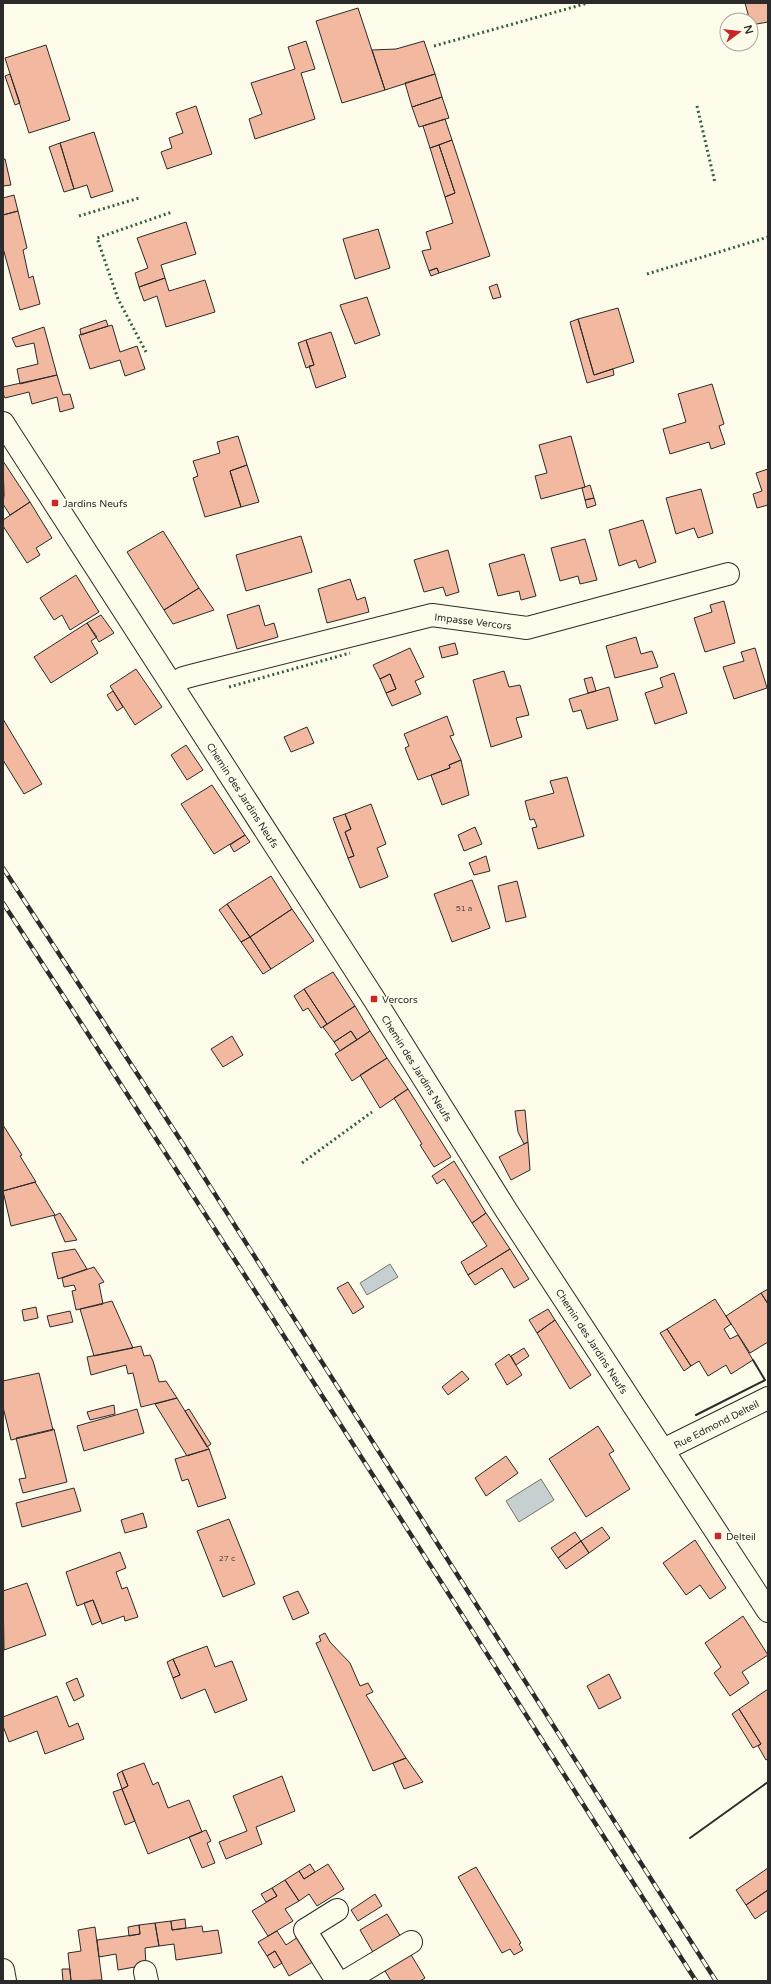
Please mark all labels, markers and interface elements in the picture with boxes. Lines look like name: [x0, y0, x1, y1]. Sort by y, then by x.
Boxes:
north arrow: [719, 12, 759, 52]
text: N: [741, 24, 756, 35]
marker: Jardins Neufs: [50, 498, 60, 508]
place label: Jardins Neufs: [63, 498, 128, 510]
street label: Impasse Vercors: [434, 611, 512, 633]
street label: Chemin des Jardins Neufs: [204, 741, 281, 851]
house number: 51 a: [456, 904, 472, 913]
marker: Vercors: [369, 994, 379, 1004]
place label: Vercors: [382, 994, 418, 1006]
street label: Chemin des Jardins Neufs: [378, 1013, 454, 1124]
street label: Chemin des Jardins Neufs: [553, 1287, 630, 1397]
street label: Rue Edmond Delteil: [672, 1398, 761, 1452]
marker: Delteil: [713, 1531, 723, 1541]
place label: Delteil: [726, 1531, 756, 1543]
house number: 27 c: [219, 1554, 235, 1563]

